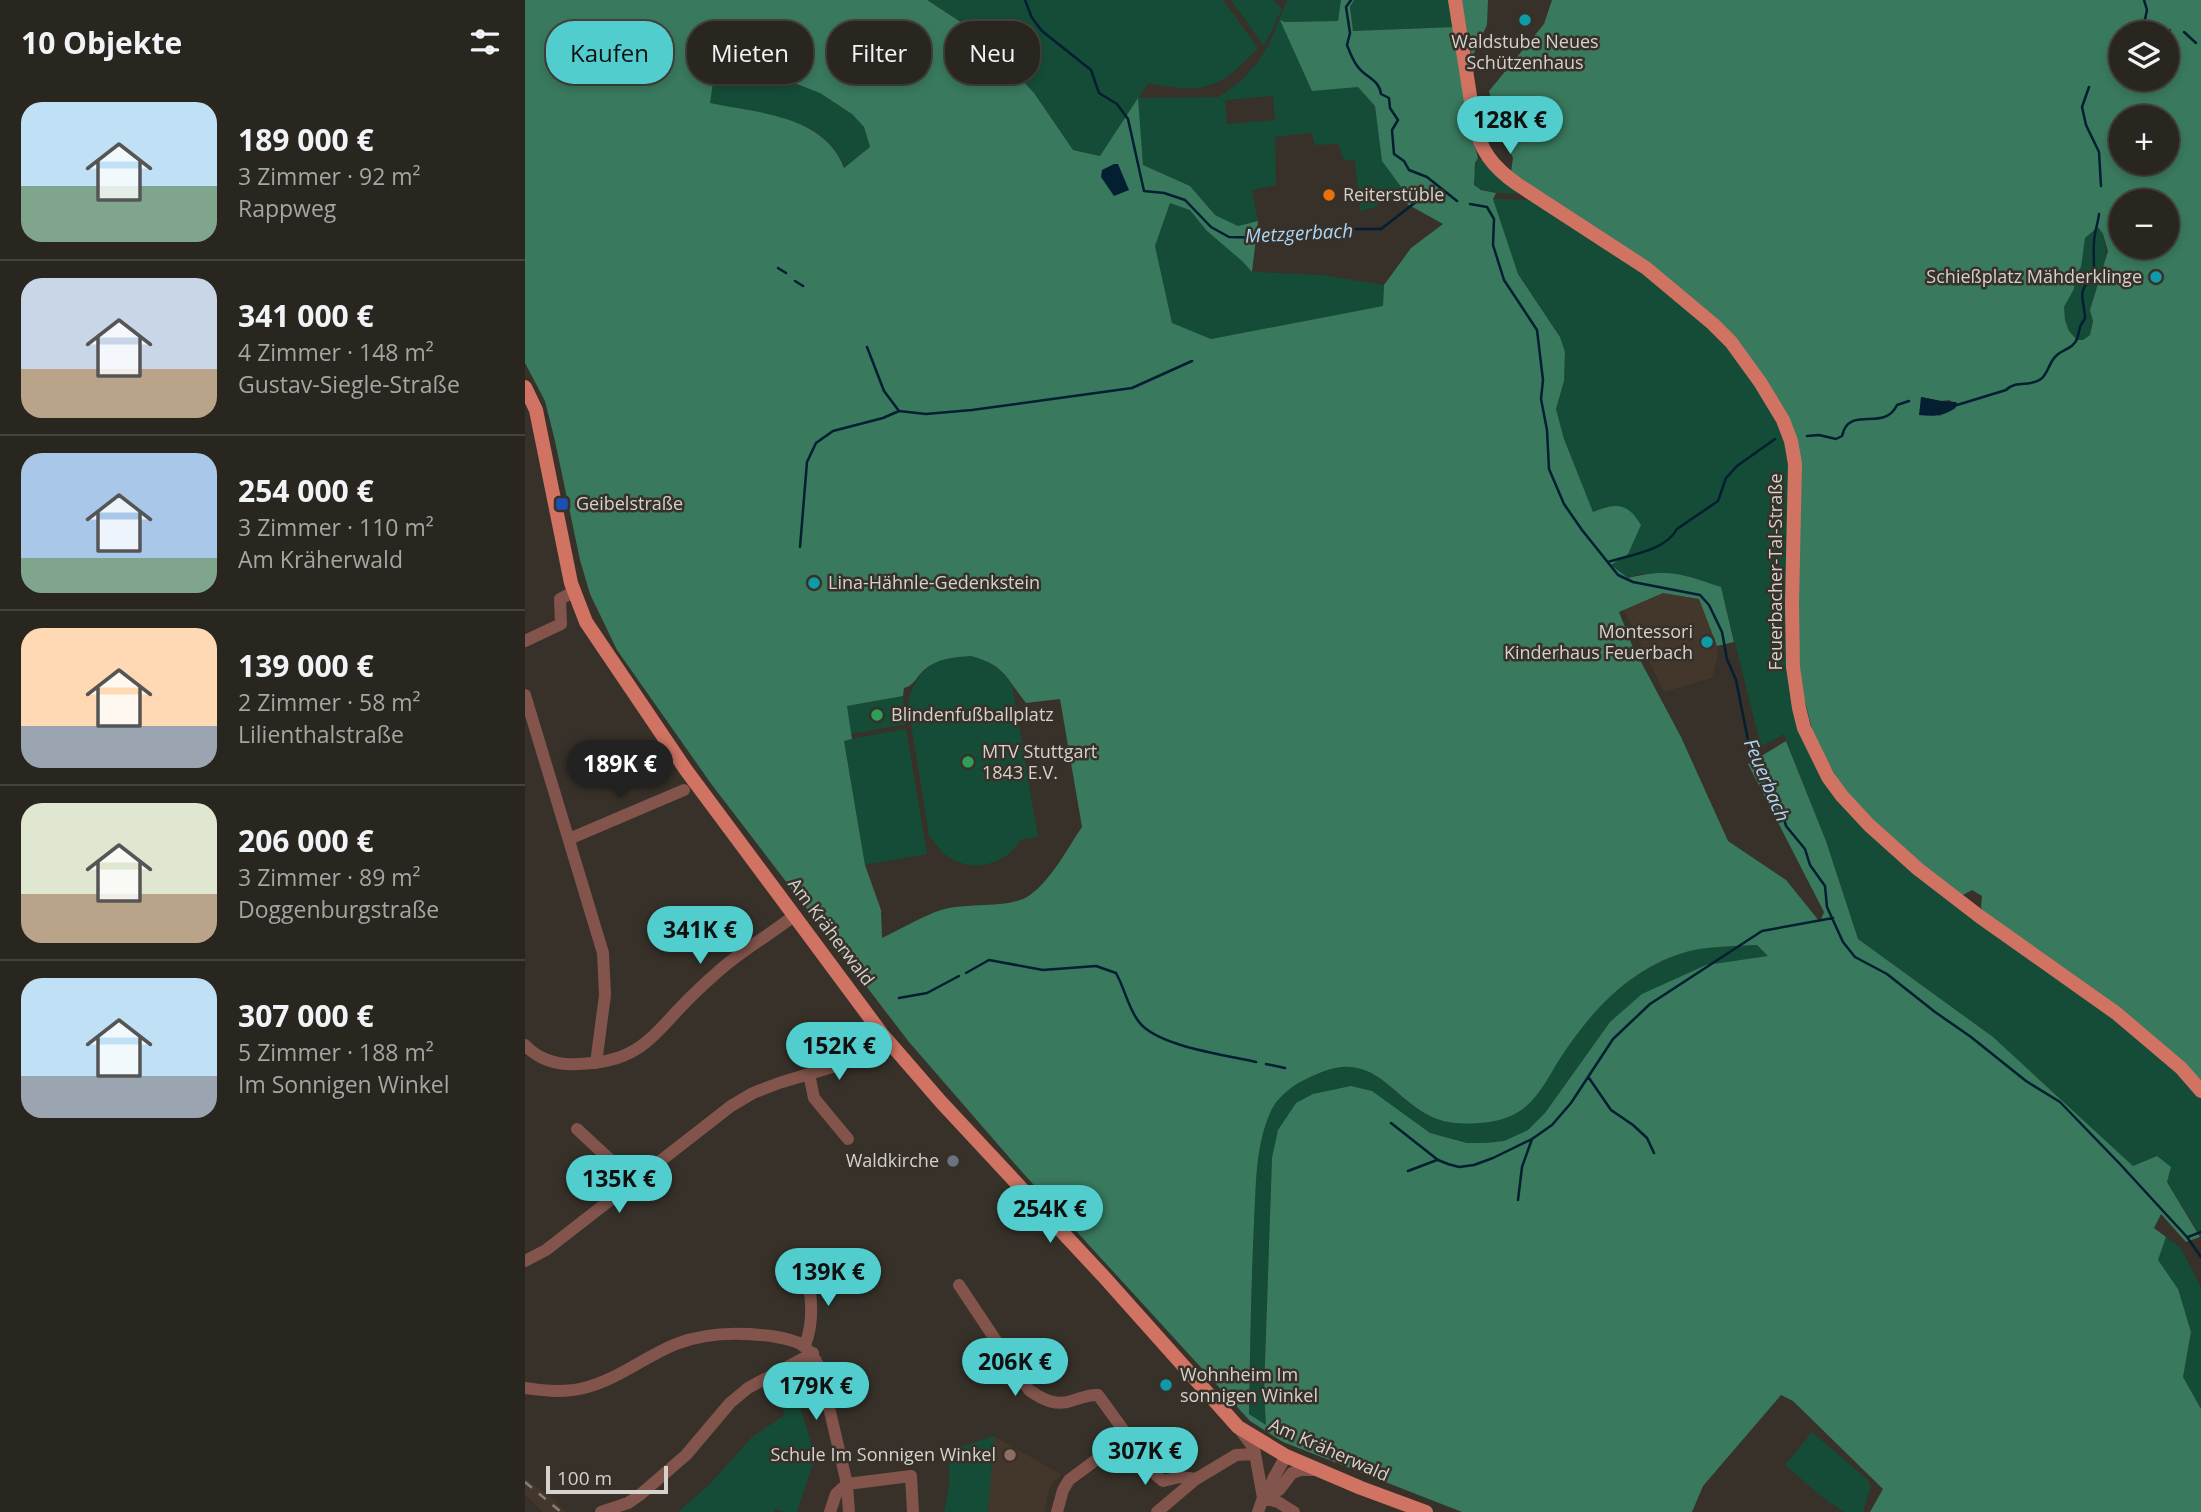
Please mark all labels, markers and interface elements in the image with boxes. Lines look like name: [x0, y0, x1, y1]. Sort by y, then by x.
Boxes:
marker: Waldstube Neues Schützenhaus: [1517, 12, 1533, 28]
chip: Kaufen: [546, 21, 673, 84]
chip: Mieten: [687, 21, 813, 84]
chip: Filter: [827, 21, 931, 84]
chip: Neu: [945, 21, 1040, 84]
map controls: [2109, 21, 2179, 259]
button: layers: [2109, 21, 2179, 91]
text: 10 Objekte: [21, 22, 182, 63]
icon: filters: [466, 23, 504, 61]
place label: Waldstube Neues Schützenhaus: [1451, 29, 1599, 74]
pin: 128K €: [1453, 96, 1567, 156]
text: 128K €: [1473, 103, 1547, 135]
button: +: [2109, 105, 2179, 175]
text: 189 000 €: [238, 119, 374, 160]
icon: home: [77, 130, 161, 214]
text: 3 Zimmer · 92 m²: [238, 160, 421, 192]
place label: Reiterstüble: [1343, 182, 1444, 206]
marker: Reiterstüble: [1321, 187, 1337, 203]
button: −: [2109, 189, 2179, 259]
text: Rappweg: [238, 192, 336, 224]
water label: Metzgerbach: [1244, 217, 1354, 249]
place label: Schießplatz Mähderklinge: [1926, 264, 2142, 288]
marker: Schießplatz Mähderklinge: [2148, 269, 2164, 285]
text: 341 000 €: [238, 295, 374, 336]
icon: home: [77, 306, 161, 390]
text: 4 Zimmer · 148 m²: [238, 336, 434, 368]
text: Gustav-Siegle-Straße: [238, 368, 460, 400]
text: 254 000 €: [238, 470, 374, 511]
street label: Feuerbacher-Tal-Straße: [1763, 473, 1787, 671]
icon: home: [77, 481, 161, 565]
place label: Geibelstraße: [576, 491, 683, 515]
marker: Geibelstraße: [554, 496, 570, 512]
text: 3 Zimmer · 110 m²: [238, 511, 434, 543]
text: Am Kräherwald: [238, 543, 403, 575]
place label: Lina-Hähnle-Gedenkstein: [828, 570, 1040, 594]
marker: Lina-Hähnle-Gedenkstein: [806, 575, 822, 591]
place label: Montessori Kinderhaus Feuerbach: [1504, 619, 1693, 664]
marker: Montessori Kinderhaus Feuerbach: [1699, 634, 1715, 650]
text: 139 000 €: [238, 645, 374, 686]
icon: home: [77, 656, 161, 740]
text: 2 Zimmer · 58 m²: [238, 686, 421, 718]
place label: Blindenfußballplatz: [891, 702, 1054, 726]
marker: Blindenfußballplatz: [869, 707, 885, 723]
text: Lilienthalstraße: [238, 718, 404, 750]
water label: Feuerbach: [1738, 735, 1796, 825]
place label: MTV Stuttgart 1843 E.V.: [982, 739, 1097, 784]
pin: 189K €: [563, 740, 677, 800]
text: 189K €: [583, 747, 657, 779]
marker: MTV Stuttgart 1843 E.V.: [960, 754, 976, 770]
text: 206 000 €: [238, 820, 374, 861]
icon: home: [77, 831, 161, 915]
text: 3 Zimmer · 89 m²: [238, 861, 421, 893]
street label: Am Kräherwald: [783, 873, 880, 990]
text: Doggenburgstraße: [238, 893, 439, 925]
pin: 341K €: [643, 906, 757, 966]
text: 341K €: [663, 913, 737, 945]
text: 307 000 €: [238, 995, 374, 1036]
icon: home: [77, 1006, 161, 1090]
pin: 152K €: [782, 1023, 896, 1082]
text: 152K €: [802, 1029, 876, 1061]
text: 5 Zimmer · 188 m²: [238, 1036, 434, 1068]
text: Im Sonnigen Winkel: [238, 1068, 450, 1100]
place label: Waldkirche: [846, 1148, 939, 1172]
marker: Waldkirche: [945, 1153, 961, 1169]
pin: 135K €: [562, 1156, 676, 1215]
text: 135K €: [582, 1162, 656, 1194]
pin: 254K €: [993, 1186, 1107, 1245]
text: 254K €: [1013, 1192, 1087, 1224]
pin: 139K €: [771, 1248, 885, 1308]
text: 139K €: [791, 1255, 865, 1287]
pin: 206K €: [958, 1338, 1072, 1398]
text: 206K €: [978, 1345, 1052, 1377]
pin: 179K €: [759, 1362, 873, 1422]
place label: Wohnheim Im sonnigen Winkel: [1180, 1362, 1318, 1407]
text: 179K €: [779, 1369, 853, 1401]
marker: Wohnheim Im sonnigen Winkel: [1158, 1377, 1174, 1393]
street label: Am Kräherwald: [1266, 1412, 1393, 1486]
pin: 307K €: [1088, 1428, 1202, 1487]
text: 307K €: [1108, 1434, 1182, 1466]
place label: Schule Im Sonnigen Winkel: [771, 1442, 996, 1466]
marker: Schule Im Sonnigen Winkel: [1002, 1447, 1018, 1463]
scale bar: [546, 1463, 669, 1495]
text: 100 m: [557, 1465, 612, 1491]

